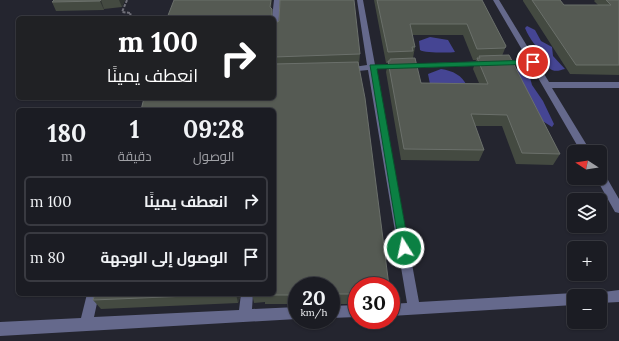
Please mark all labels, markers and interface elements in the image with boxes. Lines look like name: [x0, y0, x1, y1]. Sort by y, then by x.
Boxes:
text: 100 m: [118, 24, 198, 60]
icon: right: [212, 32, 264, 84]
pin: [516, 45, 550, 79]
icon: arrive: [522, 51, 544, 73]
text: انعطف يمينًا: [107, 64, 198, 87]
text: 1: [130, 114, 139, 145]
text: 09:28: [183, 114, 245, 145]
text: 180: [47, 118, 86, 149]
north arrow: [567, 145, 607, 185]
map controls: [567, 145, 607, 329]
text: m: [61, 148, 73, 165]
text: دقيقة: [118, 148, 151, 165]
text: الوصول: [193, 148, 234, 165]
icon: right: [240, 190, 262, 212]
text: 100 m: [30, 192, 71, 211]
text: انعطف يمينًا: [144, 192, 228, 211]
button: layers: [567, 193, 607, 233]
position arrow: [383, 227, 425, 269]
button: +: [567, 241, 607, 281]
icon: arrive: [240, 246, 262, 268]
text: 80 m: [30, 248, 65, 267]
text: الوصول إلى الوجهة: [101, 248, 228, 267]
speed limit sign: 30: [348, 277, 400, 329]
text: 20: [302, 285, 326, 310]
button: −: [567, 289, 607, 329]
text: km/h: [300, 306, 328, 319]

